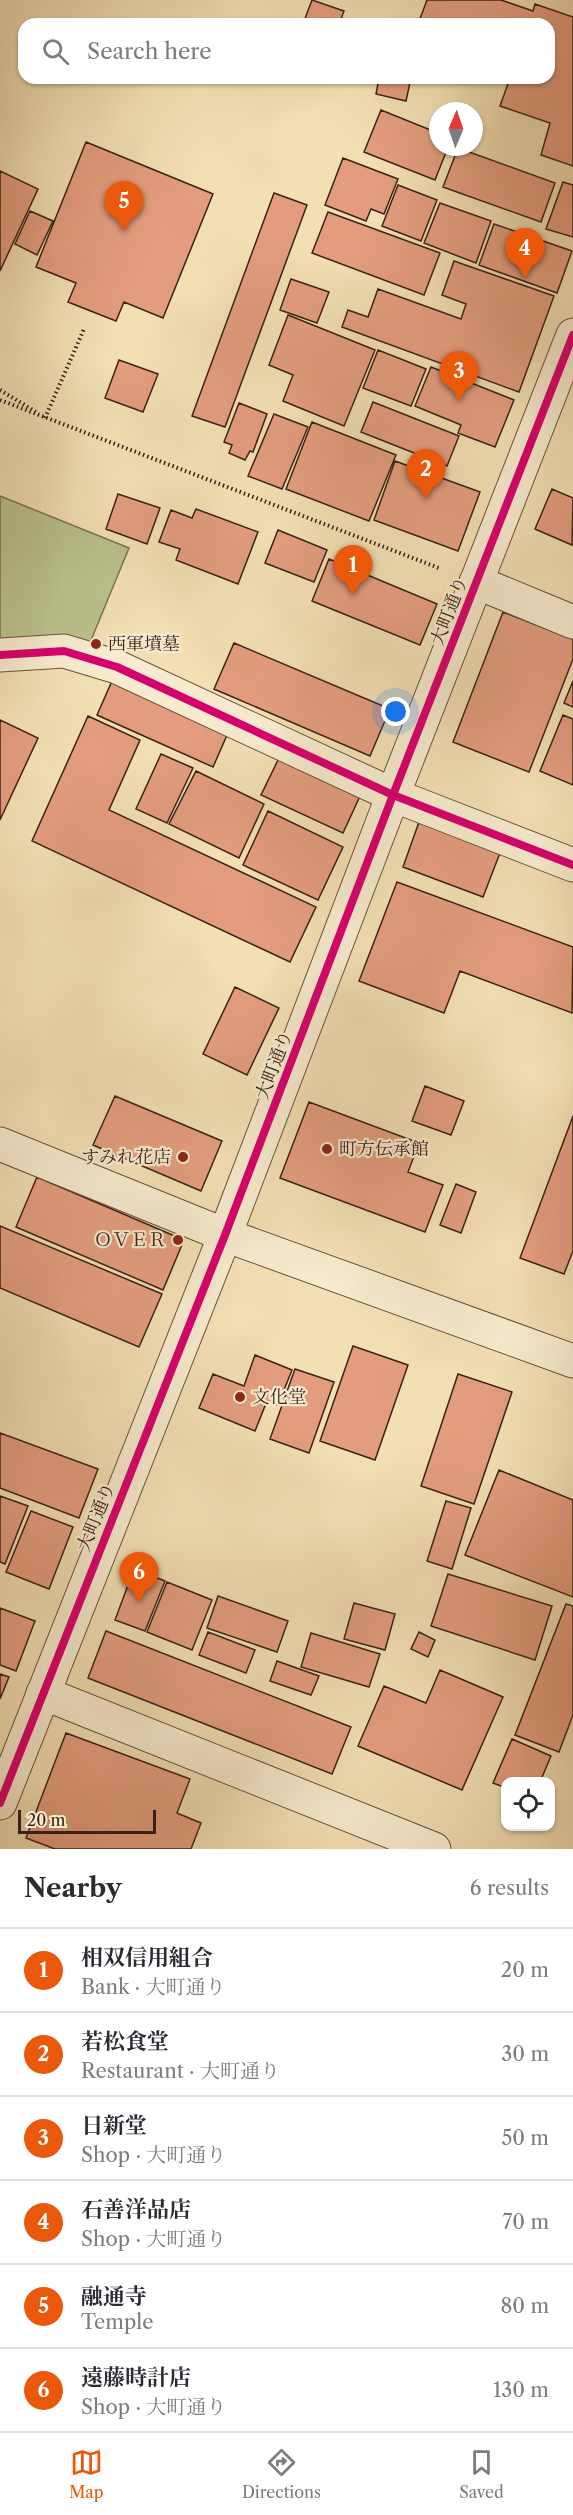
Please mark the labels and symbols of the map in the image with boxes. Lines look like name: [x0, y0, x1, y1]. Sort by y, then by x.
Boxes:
north arrow: [429, 102, 483, 156]
pin: 5: [104, 182, 144, 231]
pin: 4: [506, 228, 544, 278]
pin: 3: [440, 352, 478, 401]
pin: 2: [406, 450, 446, 499]
pin: 1: [334, 546, 372, 595]
street label: 大町通り: [426, 573, 472, 649]
place label: 西軍墳墓: [108, 633, 180, 655]
marker: 西軍墳墓: [89, 637, 103, 651]
your location: [381, 697, 410, 726]
street label: 大町通り: [251, 1027, 297, 1103]
place label: 町方伝承館: [339, 1138, 429, 1160]
marker: 町方伝承館: [320, 1142, 334, 1156]
place label: すみれ花店: [81, 1146, 171, 1168]
marker: すみれ花店: [176, 1150, 190, 1164]
place label: ＯＶＥＲ: [94, 1229, 166, 1251]
marker: ＯＶＥＲ: [171, 1233, 185, 1247]
place label: 文化堂: [252, 1386, 306, 1408]
marker: 文化堂: [233, 1390, 247, 1404]
street label: 大町通り: [72, 1480, 120, 1554]
pin: 6: [120, 1552, 158, 1602]
scale bar: [18, 1807, 156, 1834]

